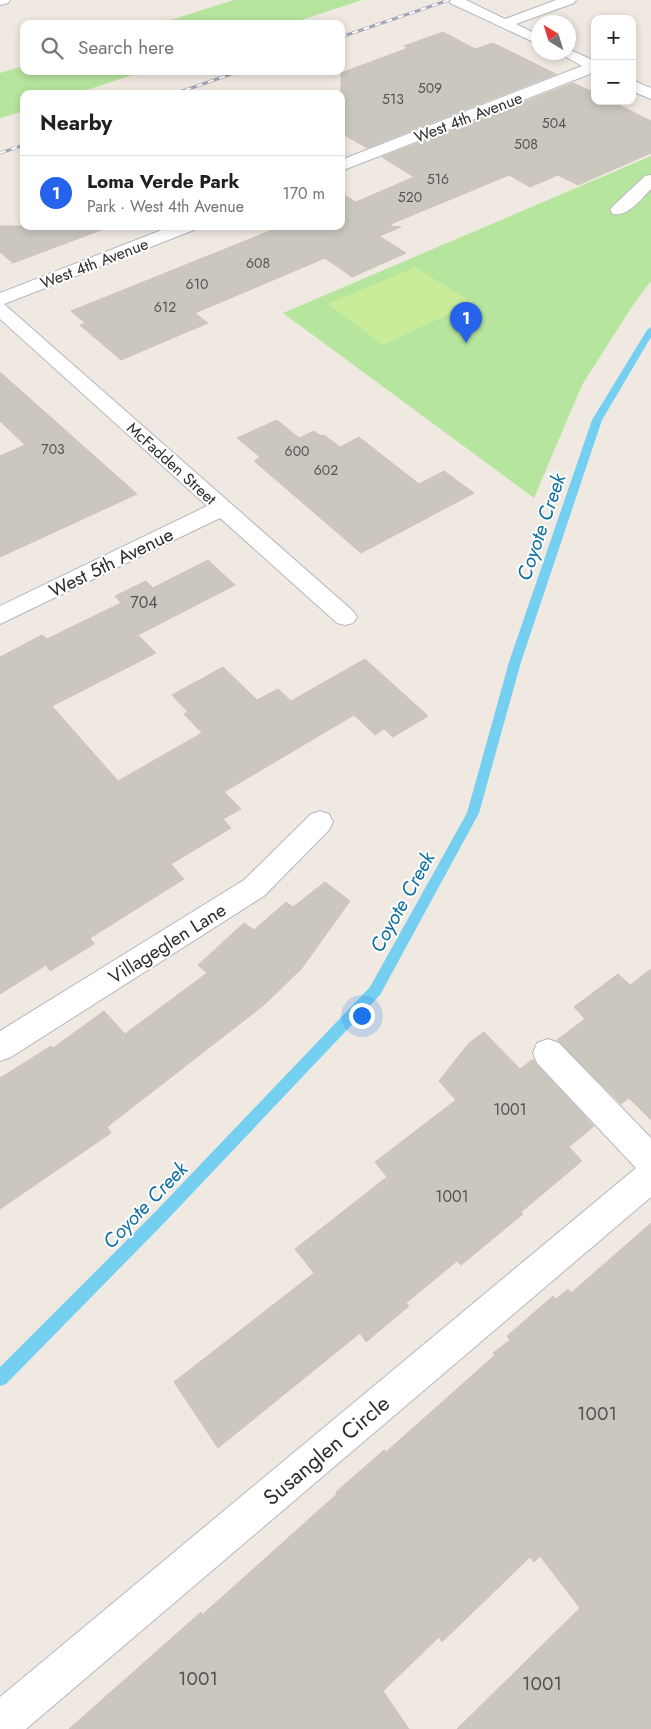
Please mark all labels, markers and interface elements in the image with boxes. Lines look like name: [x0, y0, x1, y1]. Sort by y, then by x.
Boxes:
north arrow: [531, 15, 576, 60]
map controls: [591, 15, 636, 105]
button: +: [591, 15, 636, 60]
search box: [20, 20, 345, 75]
icon: search: [38, 34, 66, 62]
text: Search here: [78, 34, 174, 61]
button: −: [591, 60, 636, 105]
house number: 509: [418, 78, 442, 98]
street label: West 4th Avenue: [411, 86, 526, 149]
house number: 513: [382, 89, 404, 109]
text: Nearby: [40, 108, 112, 138]
house number: 504: [542, 113, 566, 133]
house number: 508: [514, 134, 538, 154]
text: Loma Verde Park: [87, 168, 240, 195]
house number: 516: [427, 169, 449, 189]
text: 1: [52, 182, 60, 205]
text: 170 m: [283, 182, 325, 205]
house number: 520: [398, 187, 422, 207]
text: Park · West 4th Avenue: [87, 195, 244, 218]
street label: West 4th Avenue: [37, 232, 152, 295]
house number: 608: [246, 253, 270, 273]
house number: 610: [186, 274, 208, 294]
house number: 612: [154, 297, 176, 317]
pin: 1: [450, 302, 482, 343]
street label: McFadden Street: [122, 417, 222, 510]
house number: 703: [41, 439, 65, 459]
house number: 600: [285, 441, 309, 461]
house number: 602: [314, 460, 338, 480]
water label: Coyote Creek: [510, 468, 574, 585]
street label: West 5th Avenue: [45, 521, 178, 604]
house number: 704: [130, 591, 158, 614]
water label: Coyote Creek: [363, 845, 443, 958]
street label: Villageglen Lane: [103, 896, 231, 990]
your location: [349, 1003, 375, 1029]
house number: 1001: [493, 1098, 527, 1121]
water label: Coyote Creek: [96, 1154, 195, 1255]
house number: 1001: [435, 1185, 469, 1208]
street label: Susanglen Circle: [256, 1387, 396, 1513]
house number: 1001: [577, 1400, 617, 1427]
house number: 1001: [178, 1665, 218, 1692]
house number: 1001: [522, 1670, 562, 1697]

